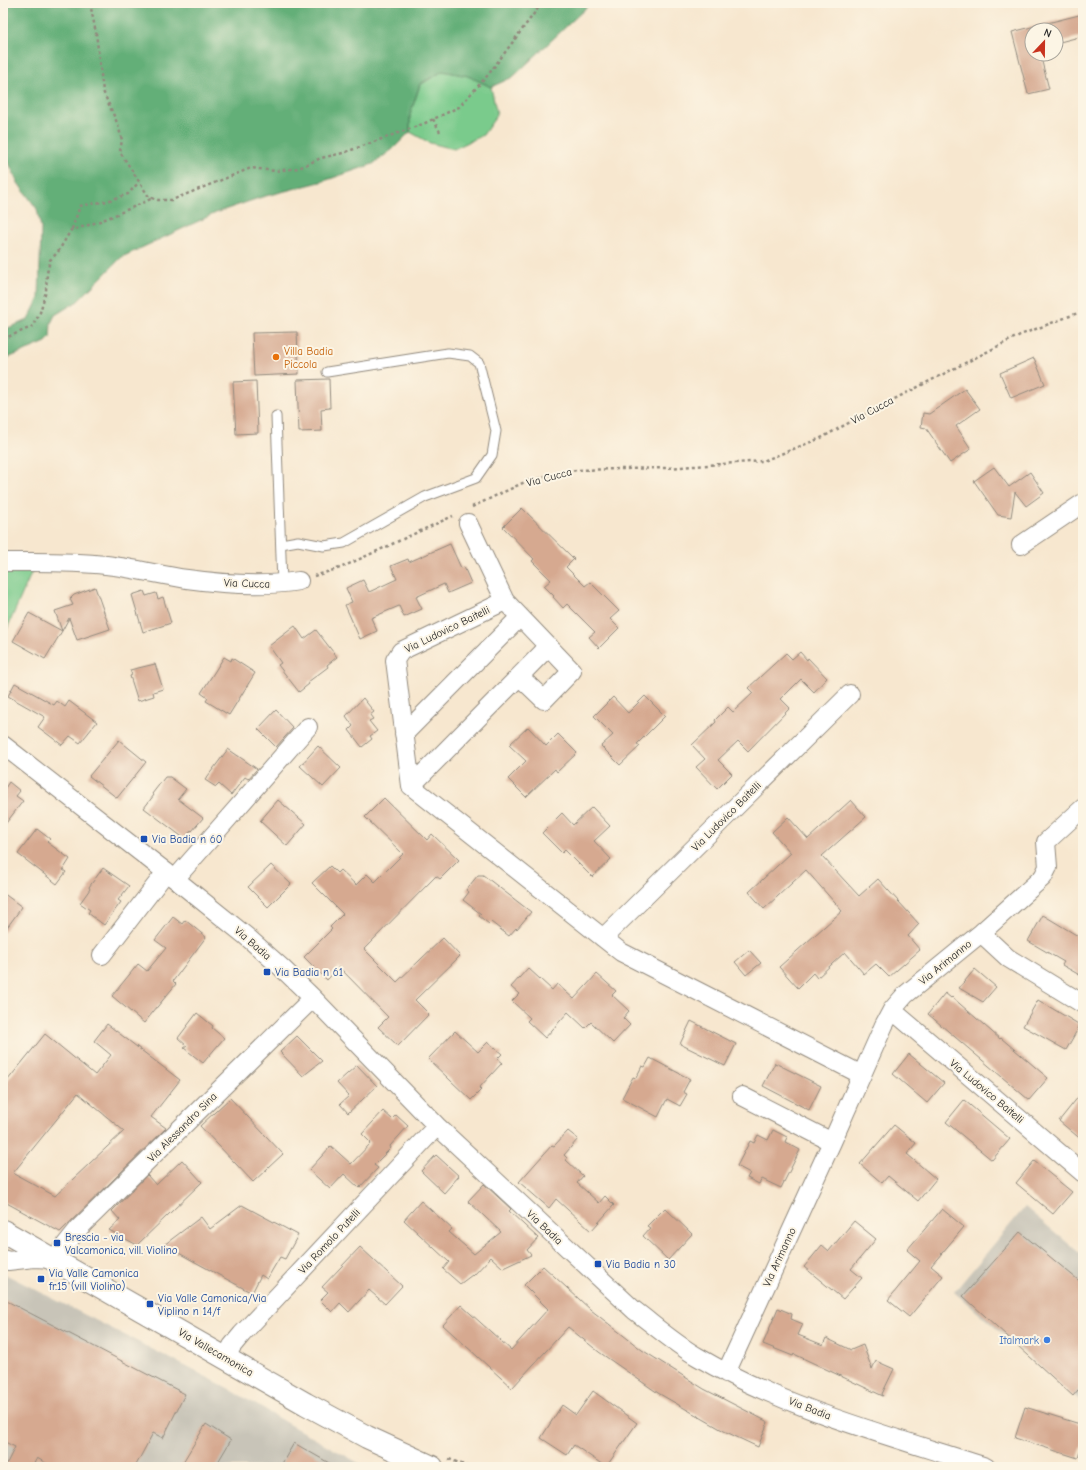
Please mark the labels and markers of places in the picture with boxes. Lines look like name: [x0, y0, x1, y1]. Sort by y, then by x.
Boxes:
place label: Villa Badia Piccola: [284, 345, 333, 371]
marker: Villa Badia Piccola: [271, 352, 281, 362]
place label: Via Badia n 60: [152, 833, 222, 846]
marker: Via Badia n 60: [139, 834, 149, 844]
place label: Via Badia n 61: [275, 966, 343, 979]
marker: Via Badia n 61: [262, 967, 272, 977]
place label: Brescia - via Valcamonica, vill. Violino: [65, 1231, 178, 1257]
marker: Brescia - via Valcamonica, vill. Violino: [52, 1238, 62, 1248]
place label: Via Badia n 30: [606, 1258, 676, 1271]
marker: Via Badia n 30: [593, 1259, 603, 1269]
place label: Via Valle Camonica fr.15 (vill Violino): [48, 1267, 139, 1293]
marker: Via Valle Camonica fr.15 (vill Violino): [36, 1274, 46, 1284]
place label: Via Valle Camonica/Via Viplino n 14/f: [158, 1292, 266, 1318]
marker: Via Valle Camonica/Via Viplino n 14/f: [145, 1299, 155, 1309]
place label: Italmark: [999, 1334, 1040, 1347]
marker: Italmark: [1042, 1335, 1052, 1345]

